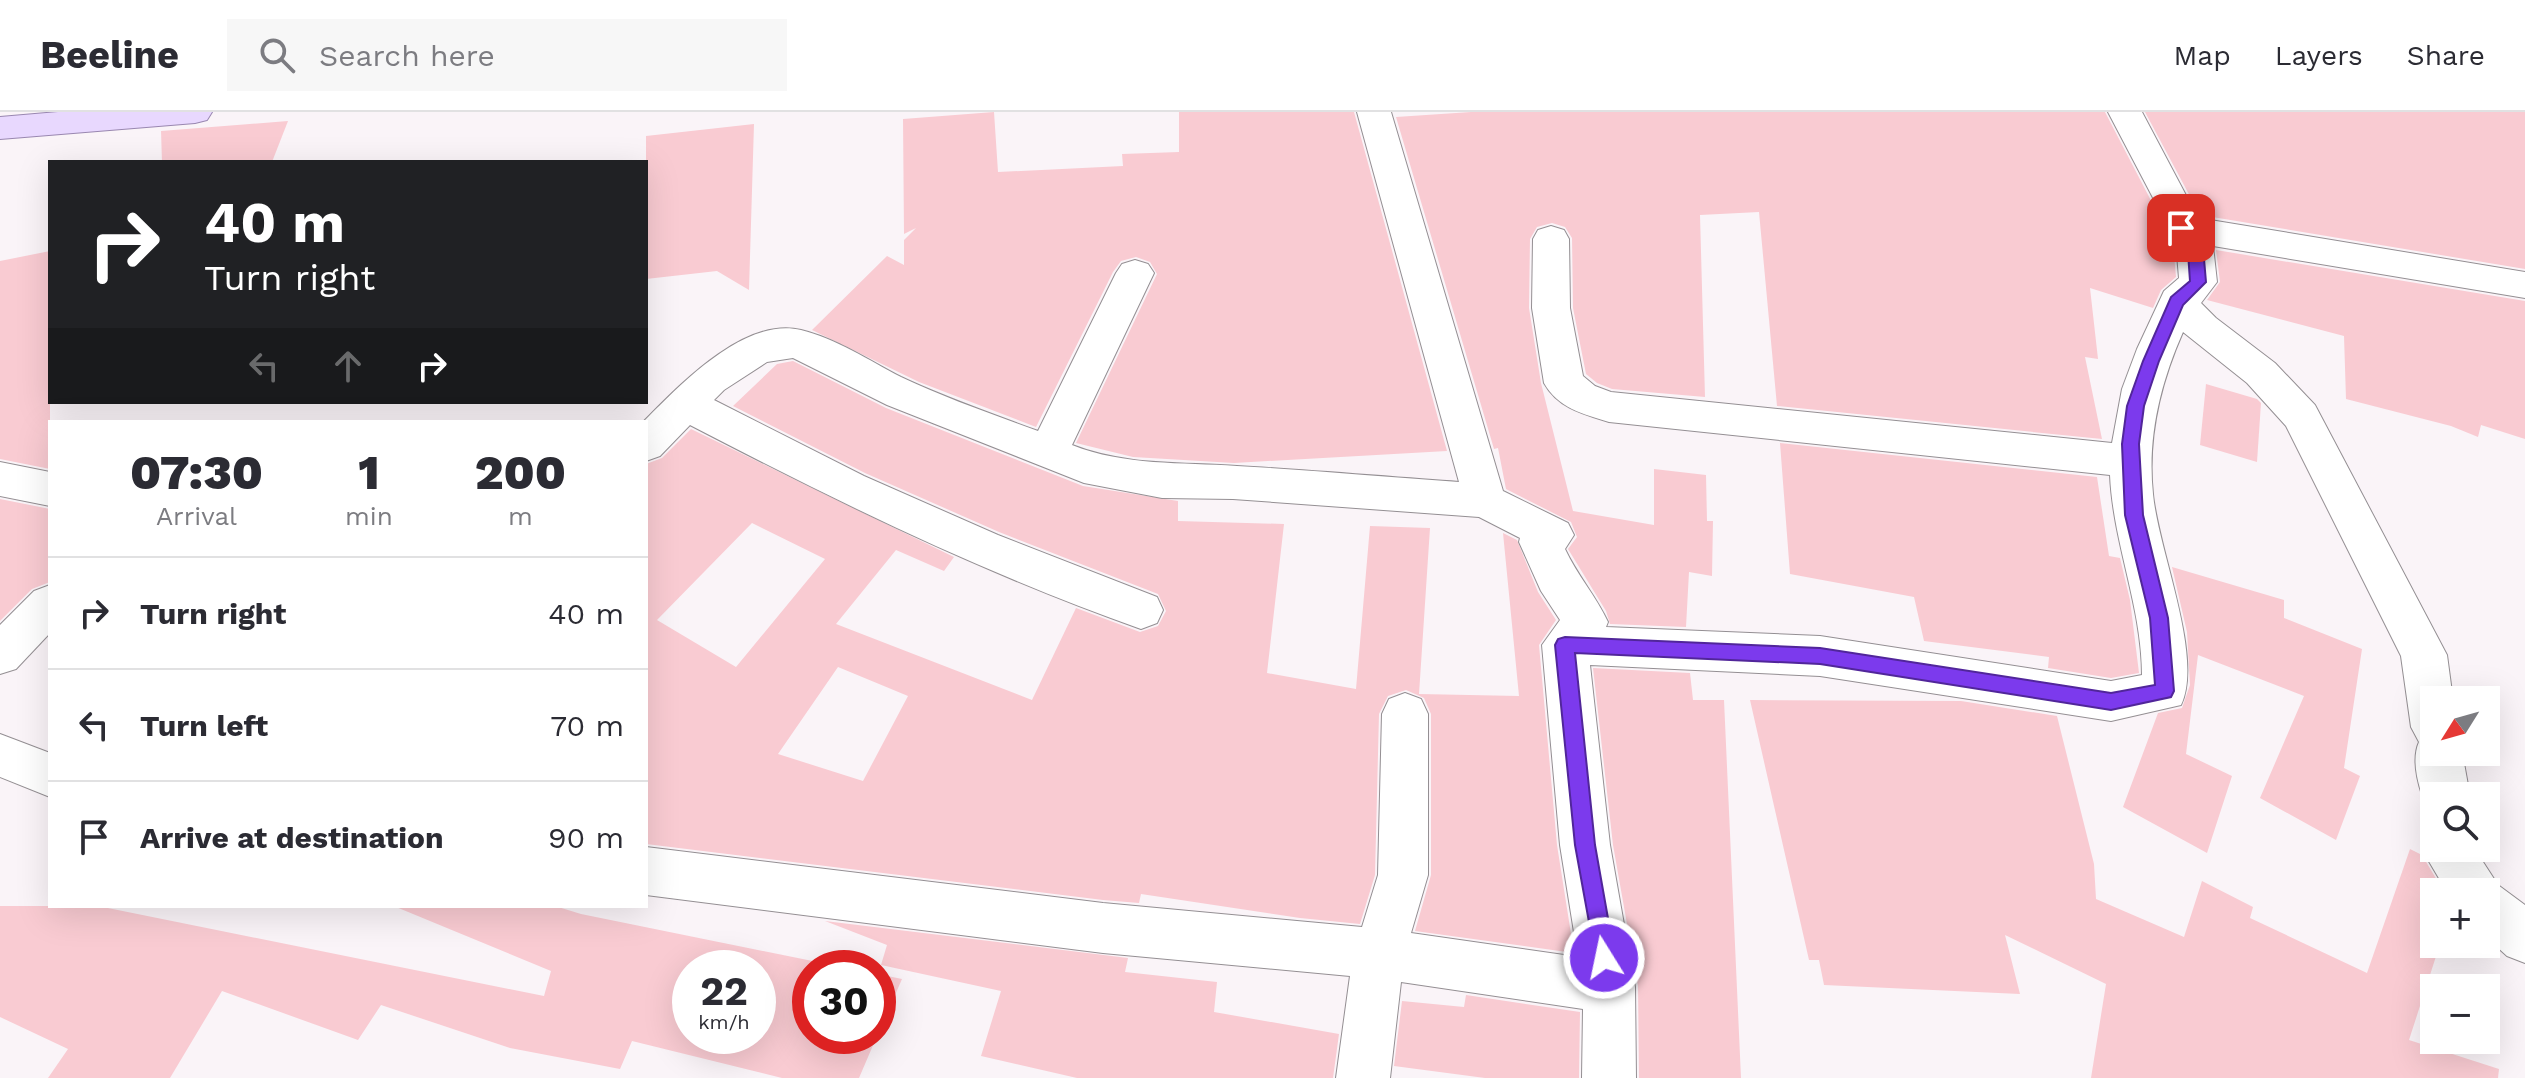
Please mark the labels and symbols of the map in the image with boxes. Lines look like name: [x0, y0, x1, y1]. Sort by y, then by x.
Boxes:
pin: [2147, 194, 2215, 262]
north arrow: [2420, 686, 2500, 766]
position arrow: [1562, 916, 1646, 1000]
speed limit sign: 30: [792, 950, 896, 1054]

